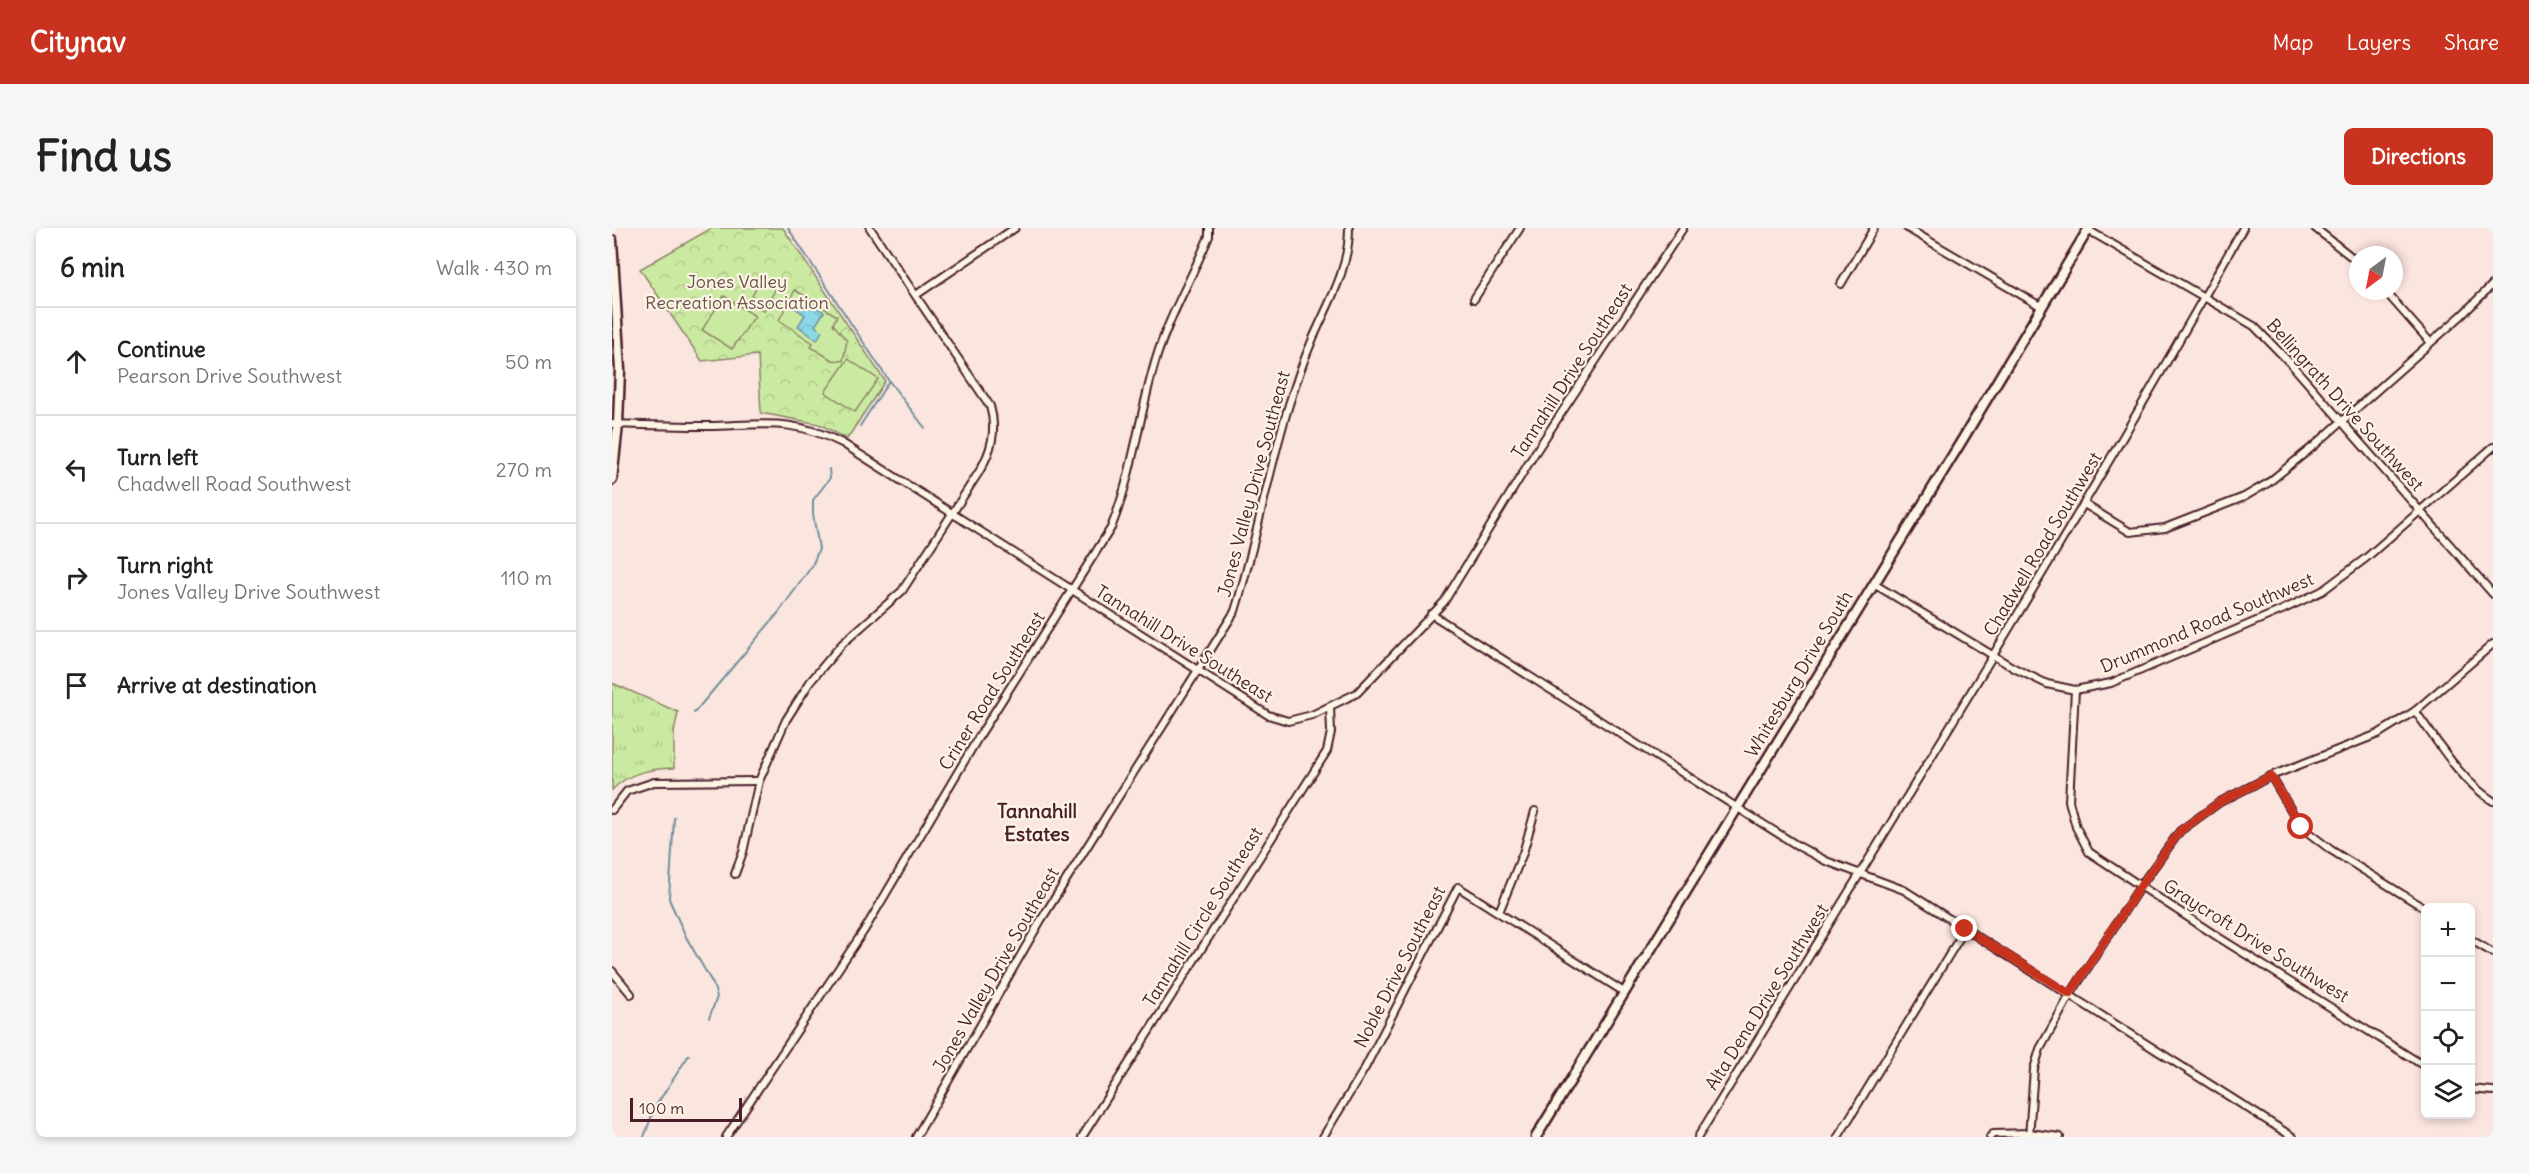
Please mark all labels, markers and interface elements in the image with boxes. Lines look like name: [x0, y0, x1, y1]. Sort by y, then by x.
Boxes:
text: Citynav: [30, 24, 126, 60]
text: Map: [2273, 29, 2313, 56]
text: Layers: [2346, 29, 2411, 56]
text: Share: [2444, 29, 2499, 56]
button: Directions: [2344, 128, 2493, 185]
text: Find us: [36, 130, 172, 182]
north arrow: [2349, 246, 2403, 300]
text: 6 min: [60, 251, 125, 284]
text: Walk · 430 m: [436, 255, 552, 280]
park label: Jones Valley Recreation Association: [645, 270, 829, 314]
street label: Tannahill Drive Southeast: [1506, 279, 1637, 463]
street label: Bellingrath Drive Southwest: [2262, 314, 2429, 496]
text: Continue: [117, 335, 206, 363]
icon: ahead: [60, 345, 93, 378]
text: 50 m: [505, 349, 552, 374]
text: Pearson Drive Southwest: [117, 363, 342, 388]
street label: Jones Valley Drive Southeast: [1212, 368, 1295, 599]
text: Turn left: [117, 443, 198, 471]
street label: Chadwell Road Southwest: [1978, 447, 2107, 640]
icon: left: [60, 453, 93, 486]
text: 270 m: [496, 457, 552, 482]
text: Chadwell Road Southwest: [117, 471, 351, 496]
text: Turn right: [117, 551, 213, 579]
icon: right: [60, 561, 93, 594]
text: 110 m: [501, 565, 552, 590]
street label: Drummond Road Southwest: [2097, 567, 2317, 678]
text: Jones Valley Drive Southwest: [117, 579, 380, 604]
street label: Tannahill Drive Southeast: [1091, 580, 1277, 708]
street label: Whitesburg Drive South: [1740, 586, 1857, 761]
street label: Criner Road Southeast: [933, 607, 1050, 774]
icon: arrive: [60, 669, 93, 702]
text: Arrive at destination: [117, 671, 317, 699]
district label: Tannahill Estates: [997, 798, 1077, 846]
route start: [2287, 813, 2313, 839]
street label: Tannahill Circle Southeast: [1138, 822, 1267, 1011]
street label: Jones Valley Drive Southeast: [927, 863, 1064, 1076]
street label: Graycroft Drive Southwest: [2159, 874, 2354, 1007]
street label: Noble Drive Southeast: [1349, 882, 1450, 1052]
street label: Alta Dena Drive Southwest: [1700, 899, 1833, 1094]
map controls: [2421, 903, 2475, 1119]
button: +: [2421, 903, 2475, 957]
route end: [1951, 915, 1977, 941]
button: −: [2421, 957, 2475, 1011]
button: locate: [2421, 1011, 2475, 1065]
button: layers: [2421, 1065, 2475, 1119]
scale bar: [630, 1095, 742, 1122]
text: 100 m: [639, 1098, 684, 1118]

